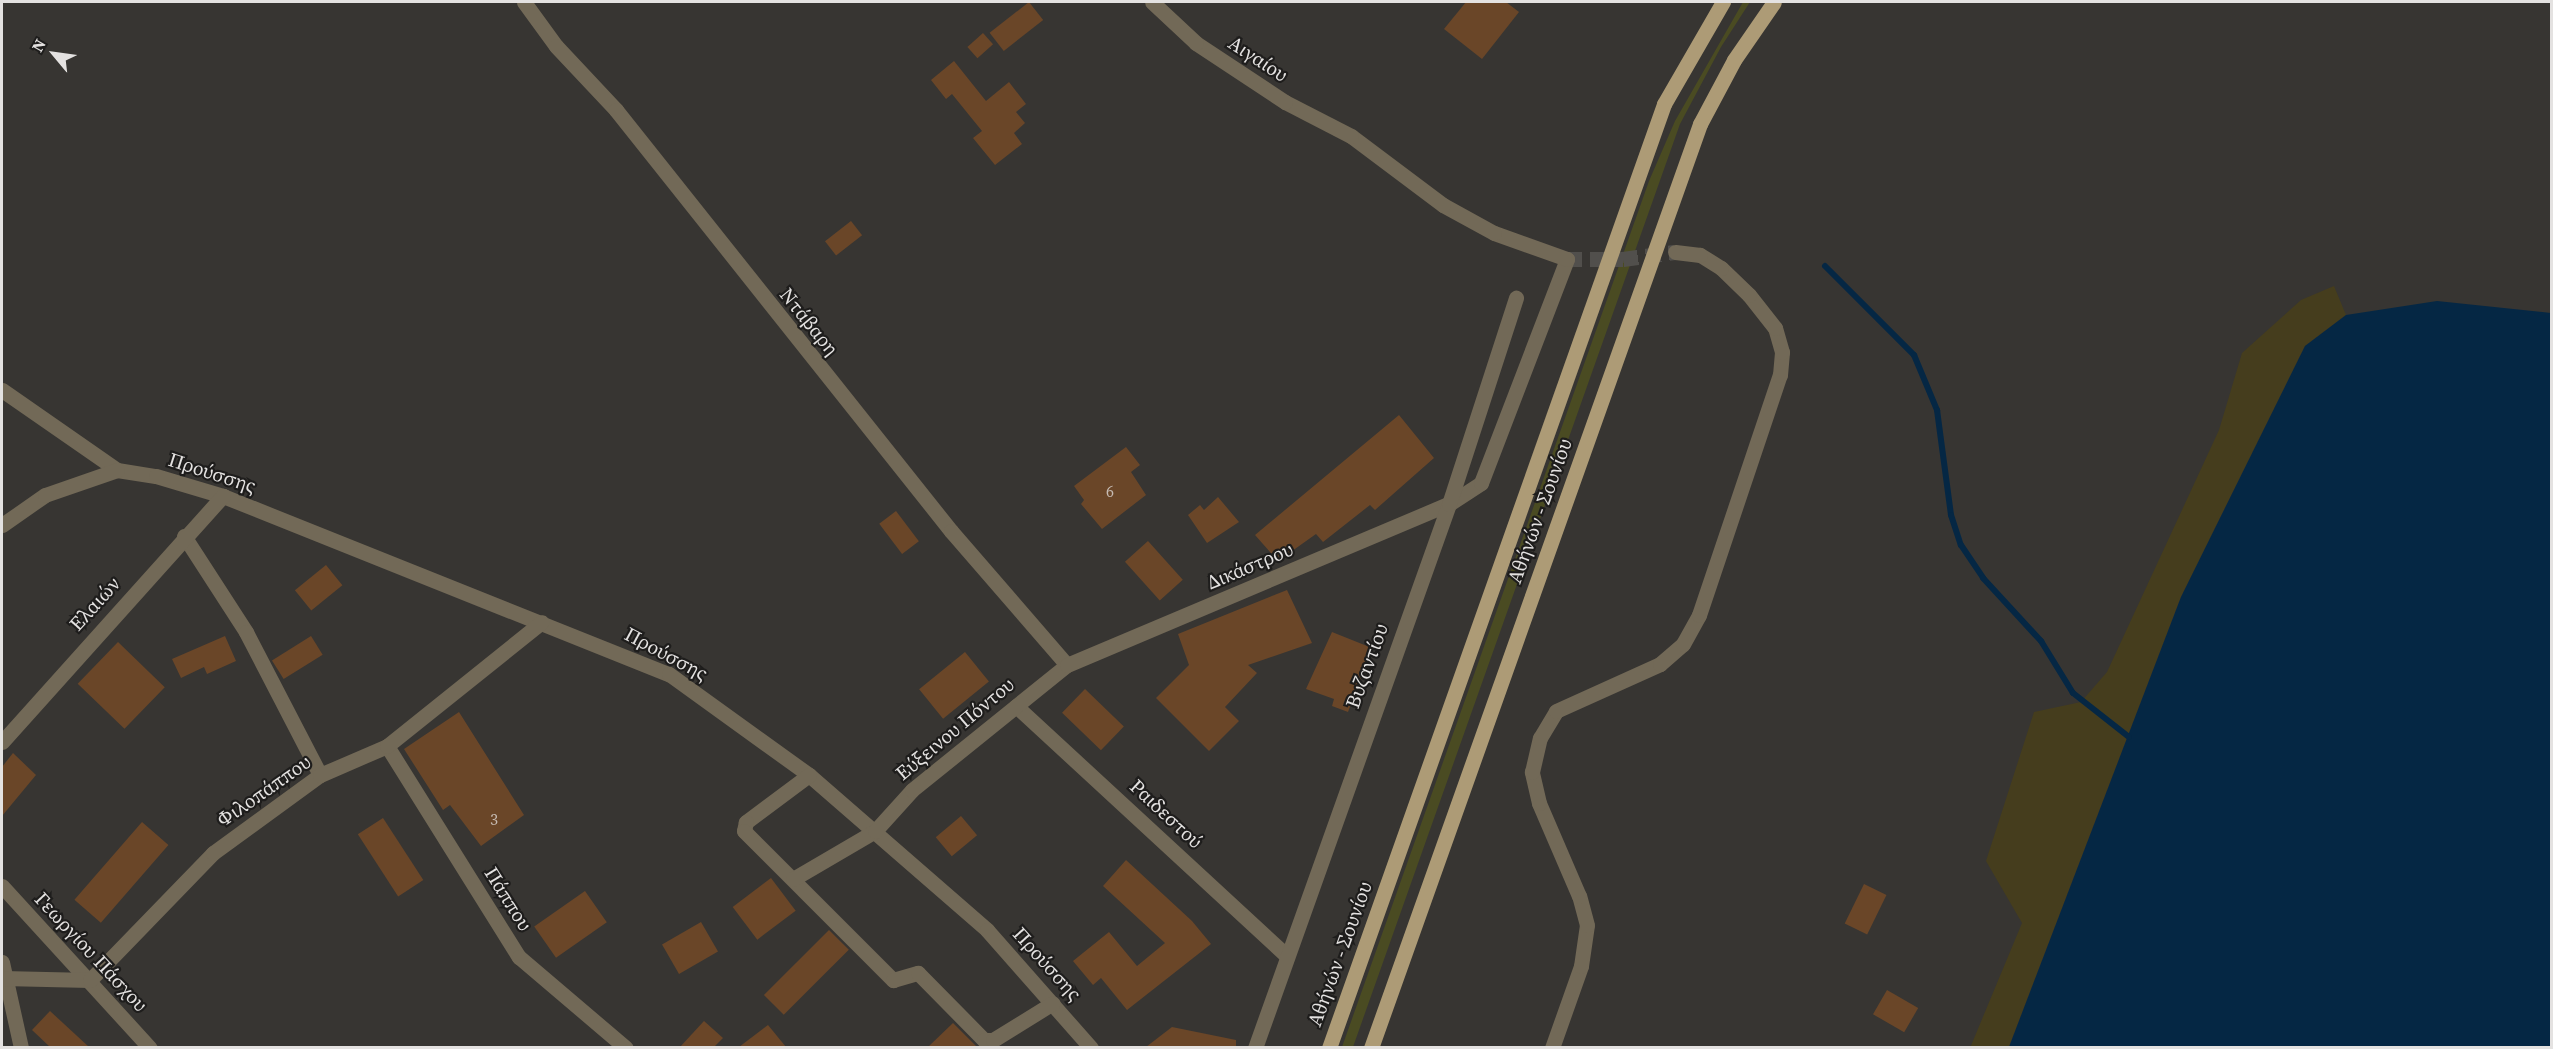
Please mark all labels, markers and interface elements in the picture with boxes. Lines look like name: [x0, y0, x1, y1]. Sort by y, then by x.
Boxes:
north arrow: [24, 24, 84, 84]
street label: Αιγαίου: [1224, 31, 1292, 87]
text: N: [26, 35, 51, 56]
street label: Ντάβαρη: [775, 283, 843, 361]
street label: Αθήνών - Σουνίου: [1503, 435, 1577, 587]
street label: Προύσσης: [165, 448, 259, 498]
house number: 6: [1106, 481, 1114, 501]
street label: Δικάστρου: [1203, 537, 1297, 595]
street label: Ελαιών: [65, 572, 125, 636]
street label: Βυζαντίου: [1341, 620, 1393, 712]
street label: Προύσσης: [620, 622, 712, 686]
street label: Εύξεινου Πόντου: [891, 673, 1019, 785]
street label: Φιλοπάππου: [212, 750, 316, 832]
street label: Ραιδεστού: [1125, 774, 1207, 854]
house number: 3: [490, 809, 498, 829]
street label: Πάππου: [479, 863, 537, 935]
street label: Αθήνών - Σουνίου: [1303, 878, 1377, 1030]
street label: Γεωργίου Πάσχου: [30, 887, 152, 1017]
street label: Προύσσης: [1008, 922, 1086, 1006]

